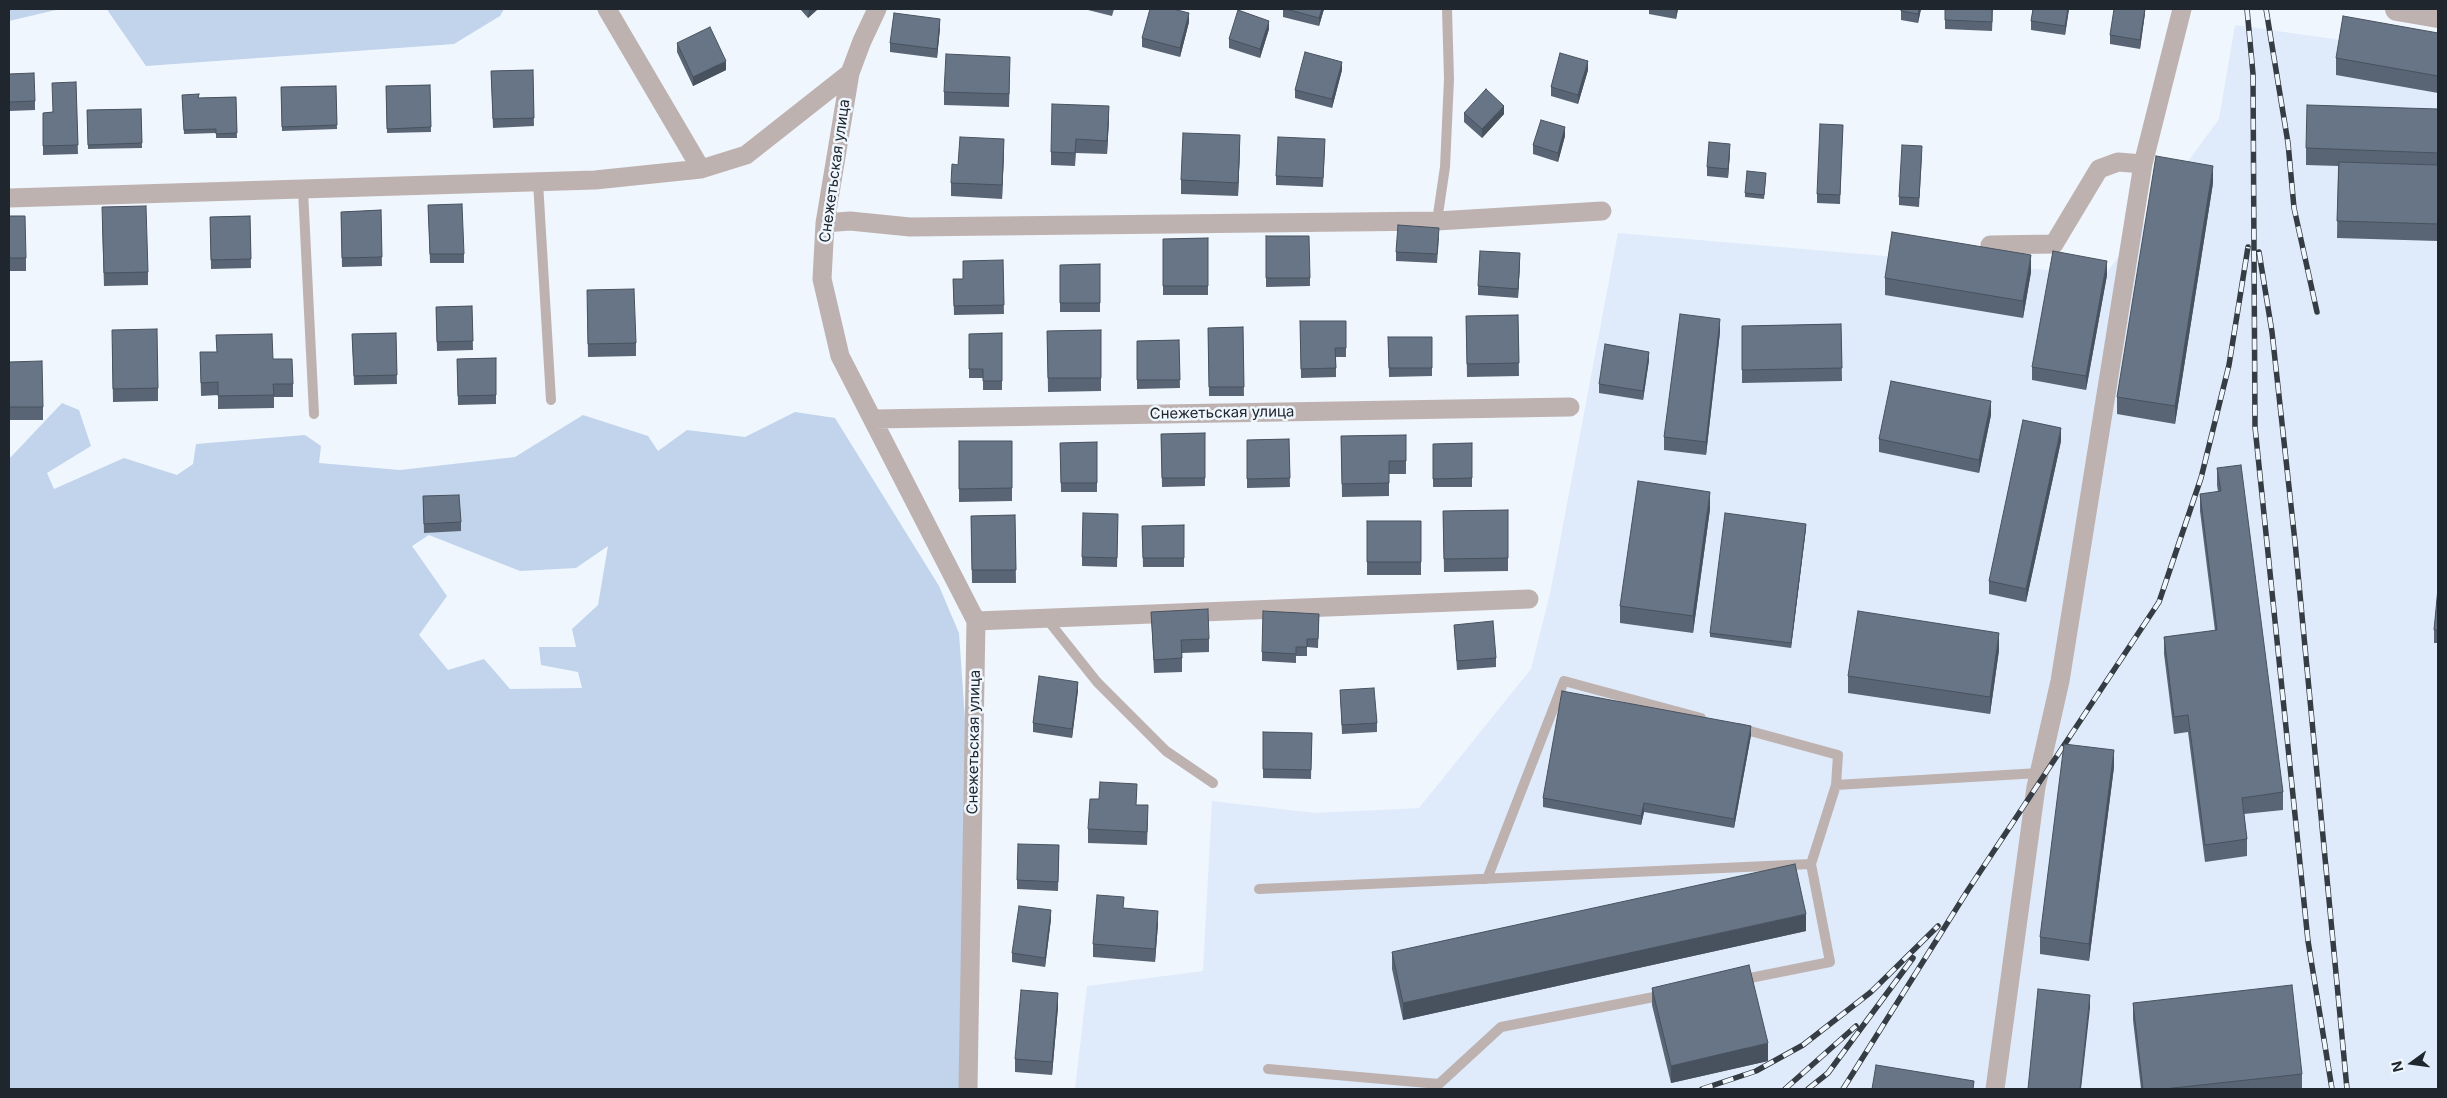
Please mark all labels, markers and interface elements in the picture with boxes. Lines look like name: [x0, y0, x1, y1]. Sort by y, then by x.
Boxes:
street label: Снежетьская улица: [816, 98, 854, 244]
street label: Снежетьская улица: [1150, 403, 1294, 423]
street label: Снежетьская улица: [964, 670, 984, 814]
north arrow: [2387, 1038, 2437, 1088]
text: N: [2387, 1060, 2407, 1074]

